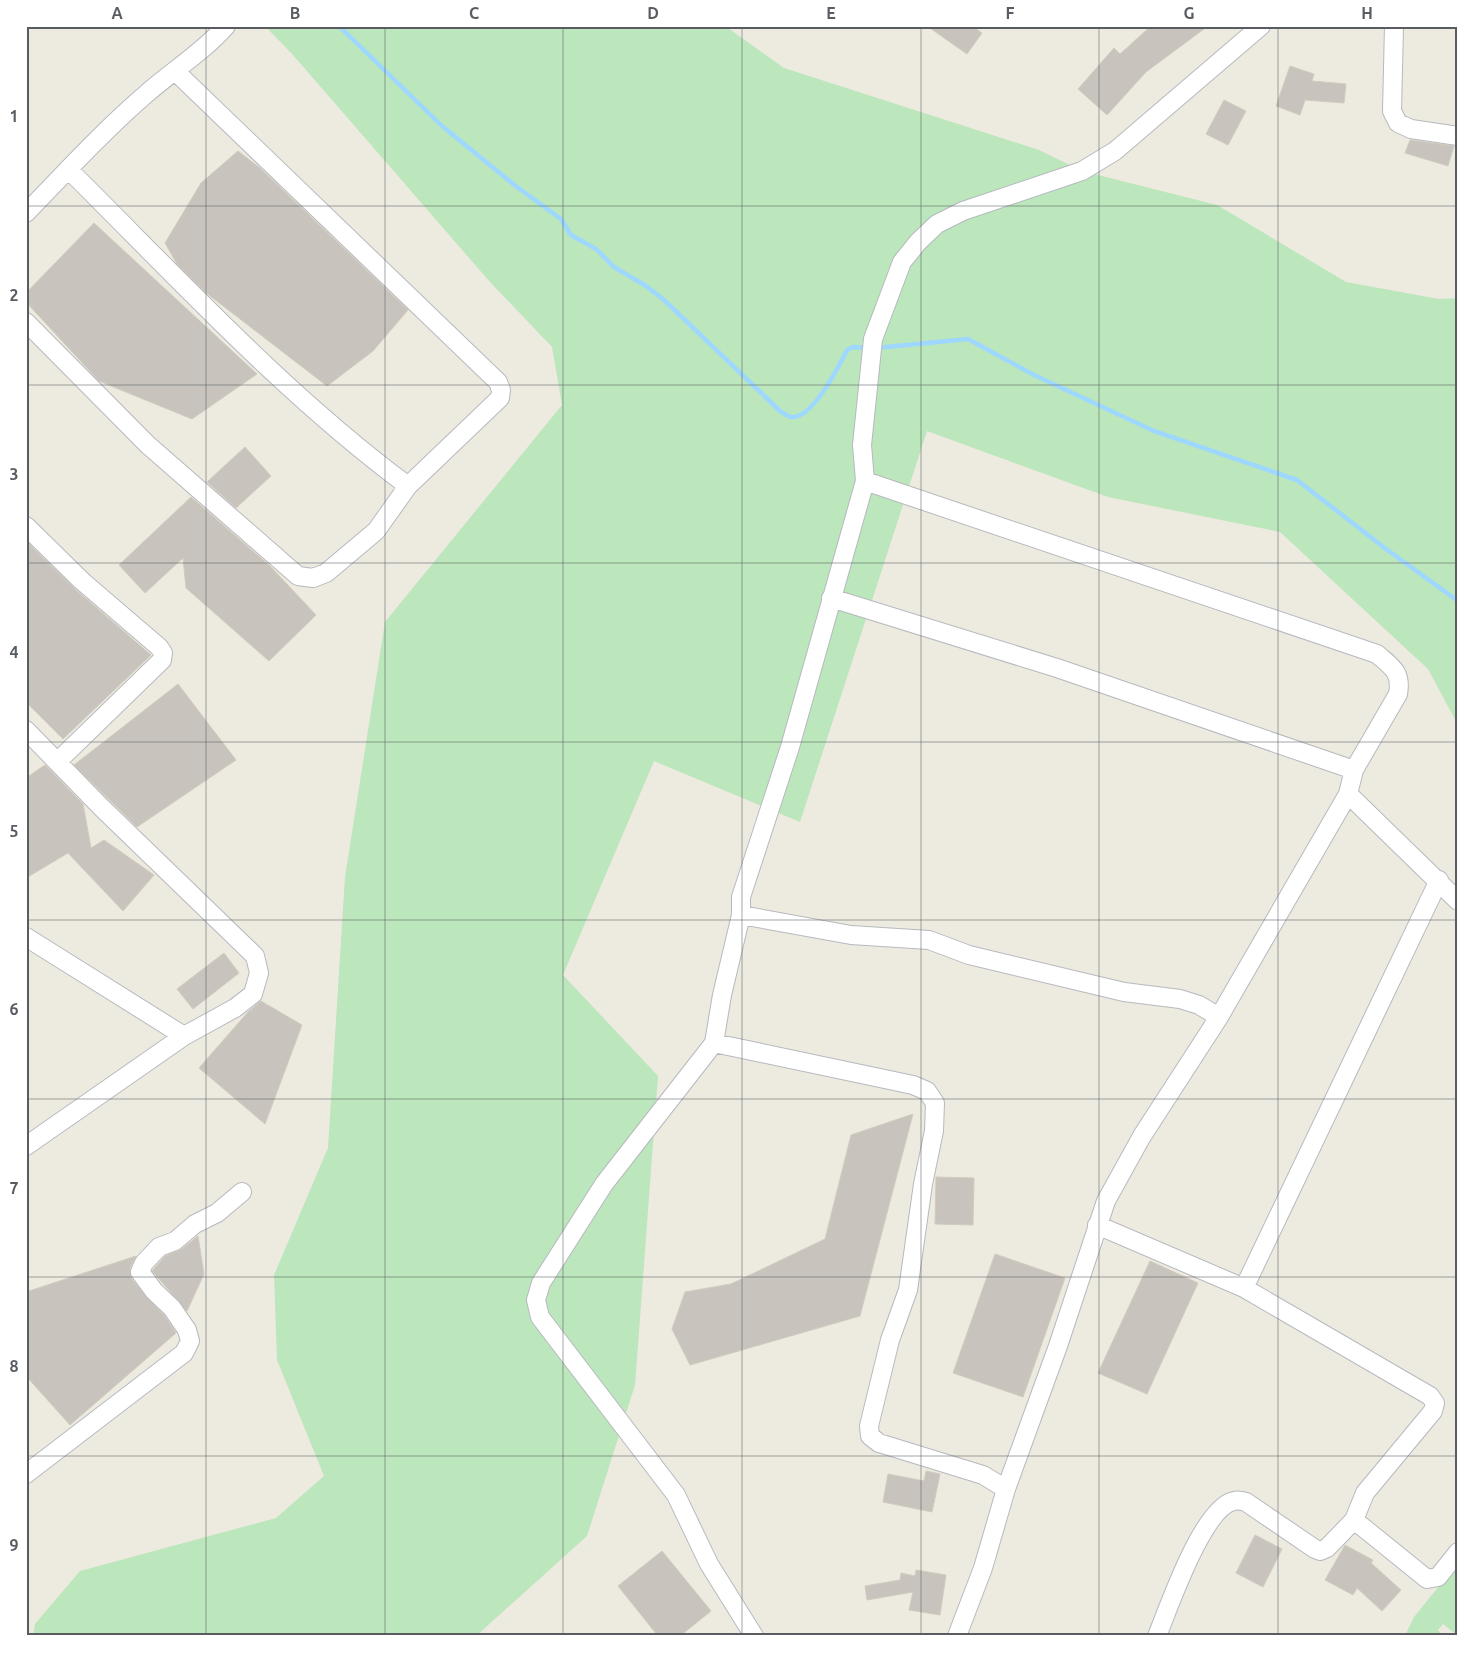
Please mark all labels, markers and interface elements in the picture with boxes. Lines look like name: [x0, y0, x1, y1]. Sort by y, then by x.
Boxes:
text: A: [111, 4, 123, 22]
text: B: [290, 4, 300, 22]
text: C: [469, 4, 479, 22]
text: D: [647, 4, 659, 22]
text: E: [826, 4, 836, 22]
text: F: [1006, 4, 1015, 22]
text: G: [1183, 4, 1195, 22]
text: H: [1361, 4, 1373, 22]
text: 1: [9, 107, 19, 125]
text: 2: [9, 286, 19, 304]
text: 3: [9, 465, 19, 483]
text: 4: [9, 643, 19, 661]
text: 5: [9, 822, 19, 840]
text: 6: [9, 1000, 19, 1018]
text: 7: [9, 1179, 19, 1197]
text: 8: [9, 1357, 19, 1375]
text: 9: [9, 1536, 19, 1554]

